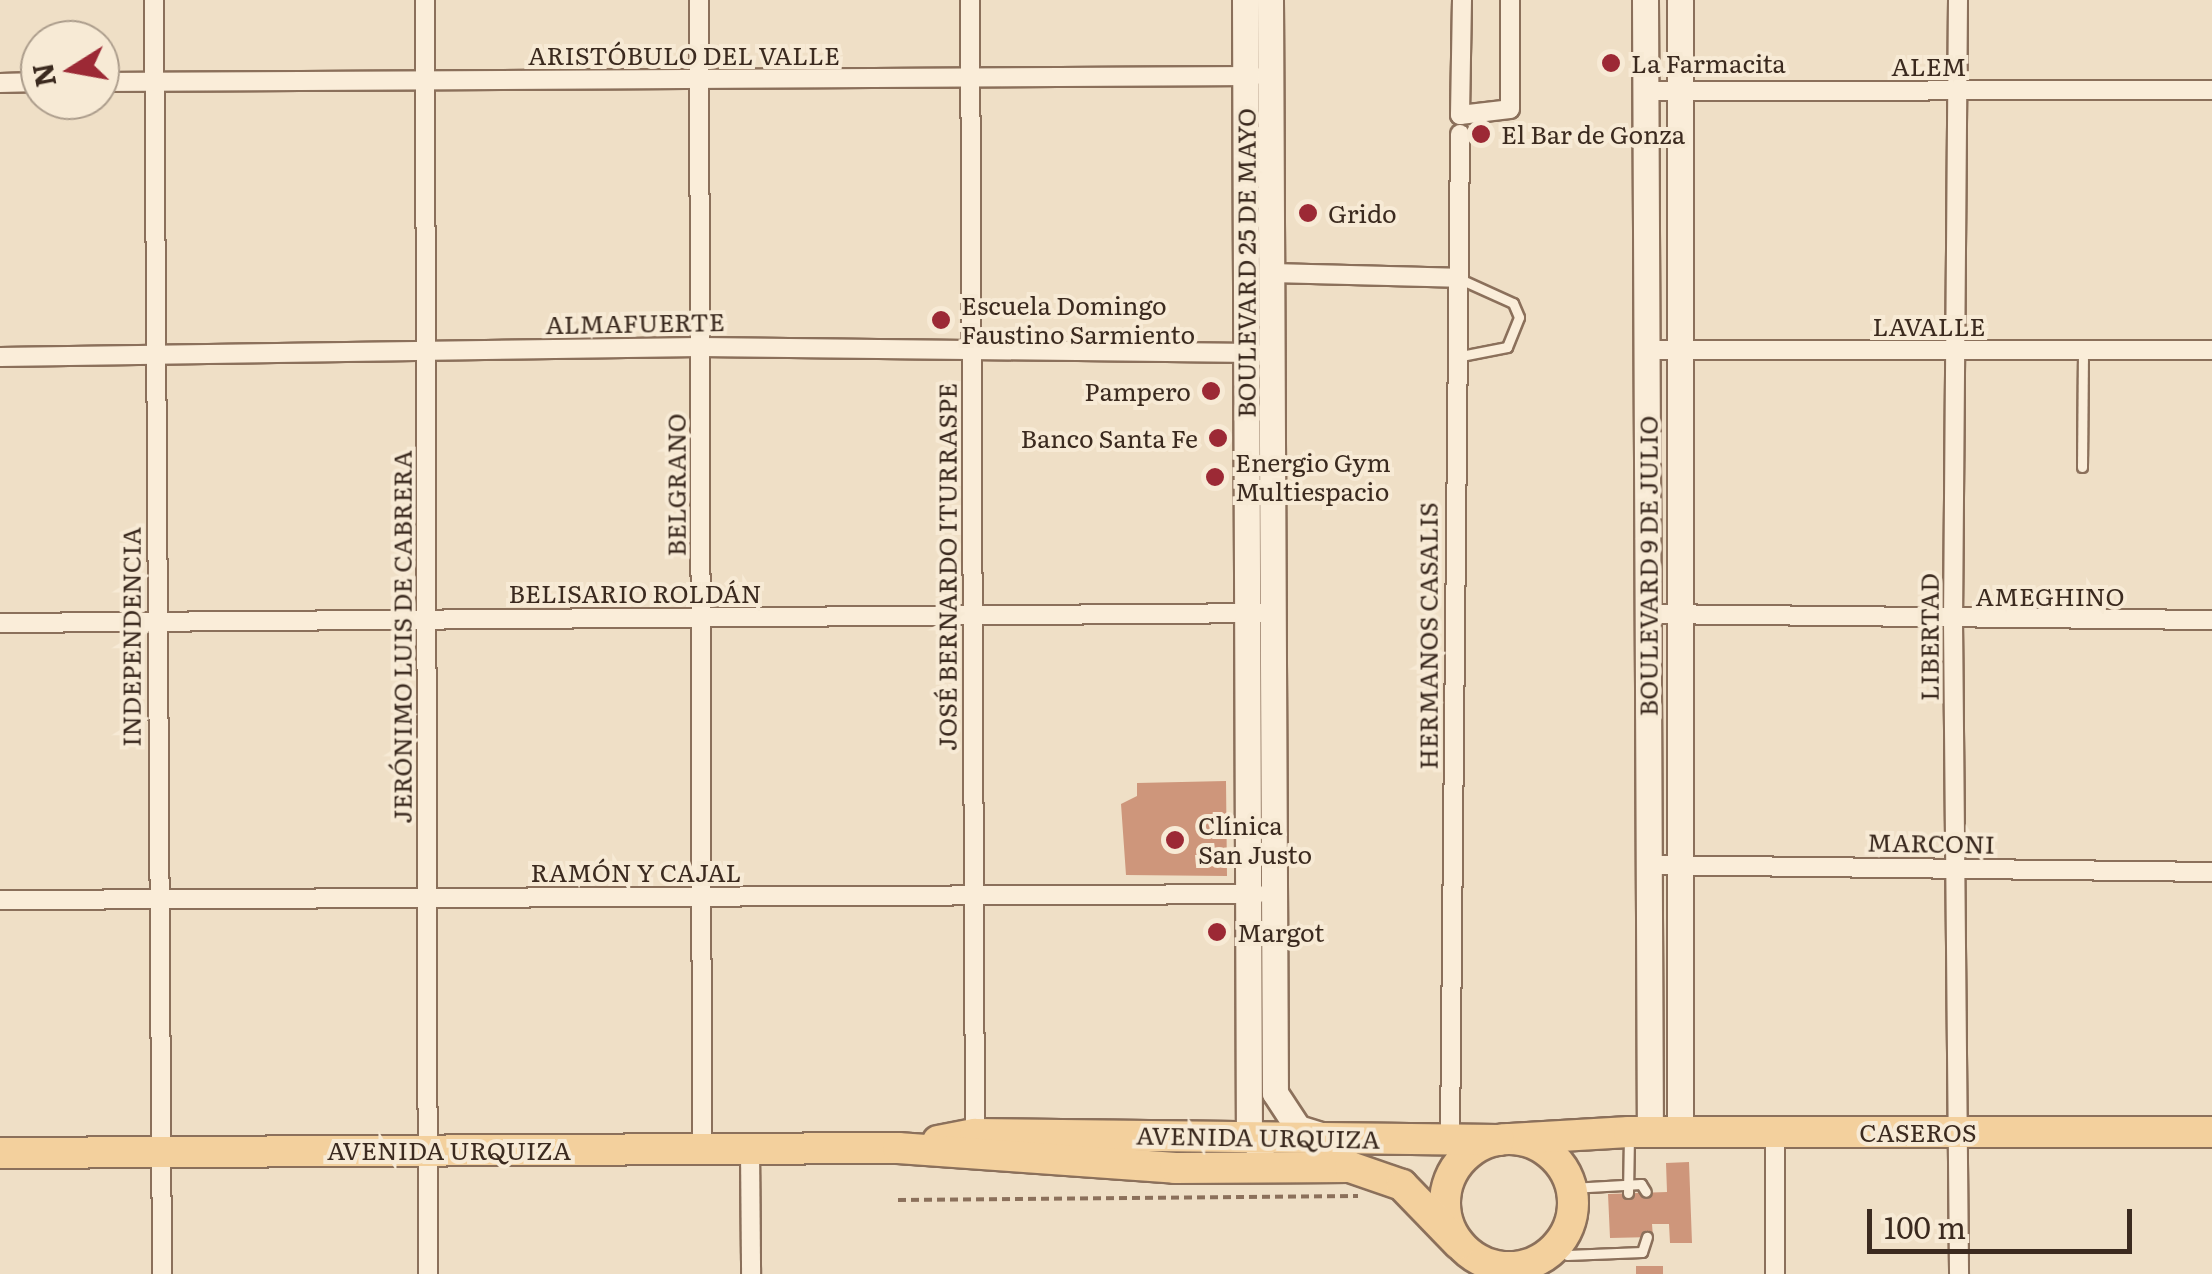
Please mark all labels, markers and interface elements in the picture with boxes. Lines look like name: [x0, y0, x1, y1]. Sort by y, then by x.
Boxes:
north arrow: [20, 20, 120, 120]
street label: ARISTÓBULO DEL VALLE: [528, 40, 840, 70]
place label: La Farmacita: [1631, 48, 1786, 78]
street label: ALEM: [1891, 51, 1967, 81]
marker: La Farmacita: [1600, 52, 1622, 74]
text: N: [20, 60, 65, 91]
street label: BOULEVARD 25 DE MAYO: [1231, 108, 1261, 418]
place label: El Bar de Gonza: [1501, 119, 1685, 149]
marker: El Bar de Gonza: [1470, 123, 1492, 145]
place label: Grido: [1328, 198, 1397, 228]
marker: Grido: [1297, 202, 1319, 224]
place label: Escuela Domingo Faustino Sarmiento: [961, 291, 1195, 350]
street label: ALMAFUERTE: [545, 306, 725, 340]
marker: Escuela Domingo Faustino Sarmiento: [930, 309, 952, 331]
street label: LAVALLE: [1872, 311, 1986, 341]
place label: Pampero: [1084, 376, 1191, 406]
marker: Pampero: [1200, 380, 1222, 402]
street label: JOSÉ BERNARDO ITURRASPE: [932, 383, 962, 751]
street label: BELGRANO: [661, 414, 691, 556]
street label: BOULEVARD 9 DE JULIO: [1633, 416, 1663, 716]
place label: Banco Santa Fe: [1020, 423, 1198, 453]
marker: Banco Santa Fe: [1207, 427, 1229, 449]
place label: Energio Gym Multiespacio: [1235, 448, 1391, 507]
street label: JERÓNIMO LUIS DE CABRERA: [387, 450, 417, 824]
marker: Energio Gym Multiespacio: [1204, 466, 1226, 488]
street label: HERMANOS CASALIS: [1413, 502, 1443, 770]
street label: INDEPENDENCIA: [116, 527, 146, 747]
street label: LIBERTAD: [1914, 573, 1944, 701]
street label: BELISARIO ROLDÁN: [508, 578, 762, 608]
street label: AMEGHINO: [1976, 581, 2124, 611]
place label: Clínica San Justo: [1198, 811, 1312, 870]
marker: Clínica San Justo: [1162, 827, 1188, 853]
street label: MARCONI: [1867, 827, 1995, 859]
street label: RAMÓN Y CAJAL: [531, 857, 741, 887]
place label: Margot: [1237, 917, 1324, 947]
marker: Margot: [1206, 921, 1228, 943]
street label: CASEROS: [1859, 1117, 1977, 1147]
street label: AVENIDA URQUIZA: [1136, 1120, 1380, 1154]
street label: AVENIDA URQUIZA: [327, 1135, 571, 1165]
scale bar: [1872, 1189, 2137, 1251]
text: 100 m: [1884, 1204, 1966, 1248]

